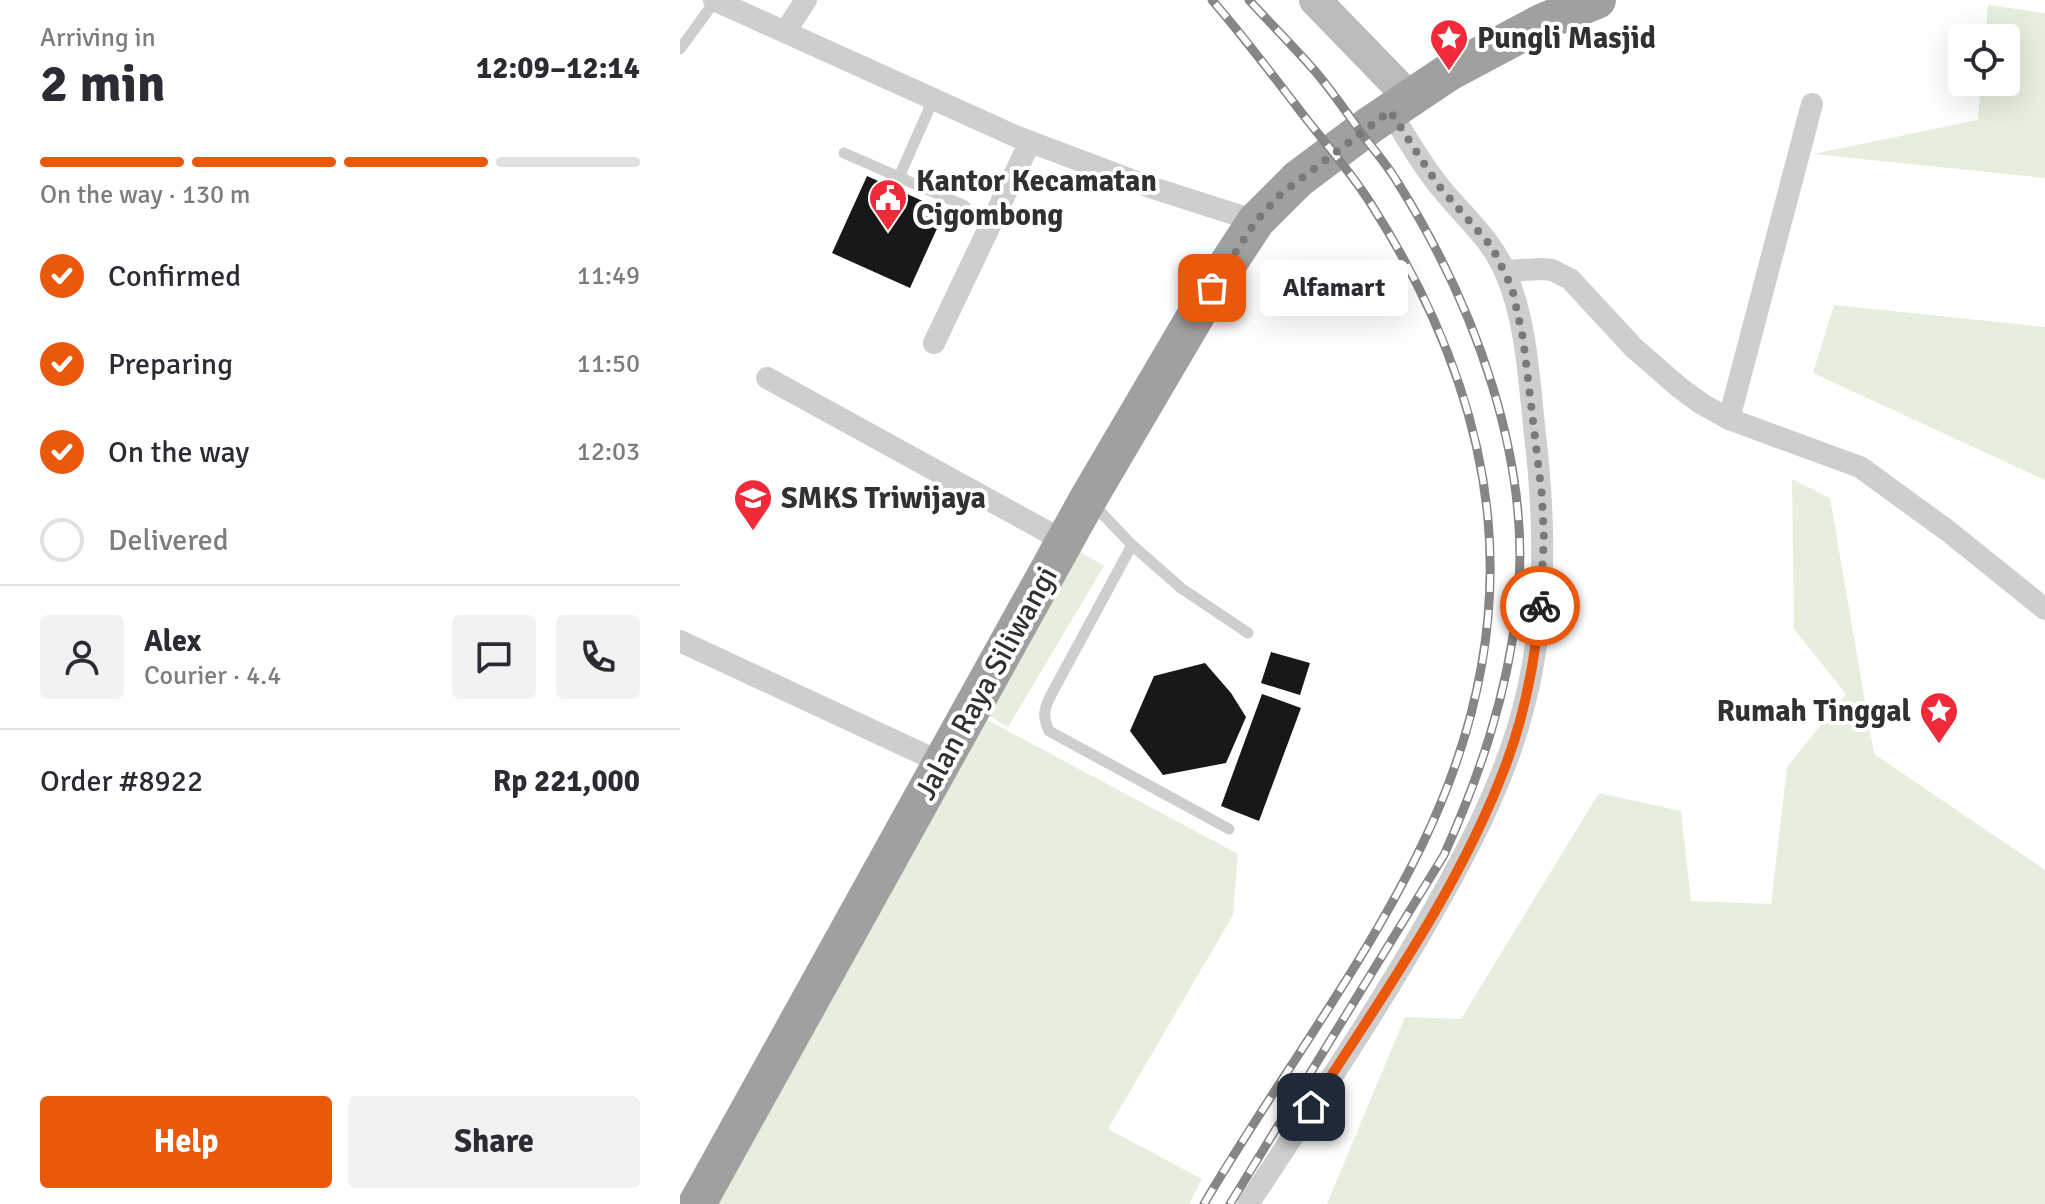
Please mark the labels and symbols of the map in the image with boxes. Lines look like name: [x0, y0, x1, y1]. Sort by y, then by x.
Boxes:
place icon: Pungli Masjid: [1428, 17, 1470, 72]
place label: Pungli Masjid: [1477, 20, 1656, 57]
place label: Kantor Kecamatan Cigombong: [916, 163, 1157, 234]
public building icon: Kantor Kecamatan Cigombong: [867, 177, 909, 232]
pin: [1178, 254, 1246, 322]
callout: Alfamart: [1260, 260, 1408, 316]
school or university icon: SMKS Triwijaya: [732, 477, 774, 532]
place label: SMKS Triwijaya: [781, 480, 986, 517]
street label: Jalan Raya Siliwangi: [907, 560, 1066, 806]
courier: [1500, 566, 1580, 646]
place icon: Rumah Tinggal: [1918, 690, 1960, 745]
place label: Rumah Tinggal: [1717, 693, 1911, 730]
pin: [1277, 1073, 1345, 1141]

